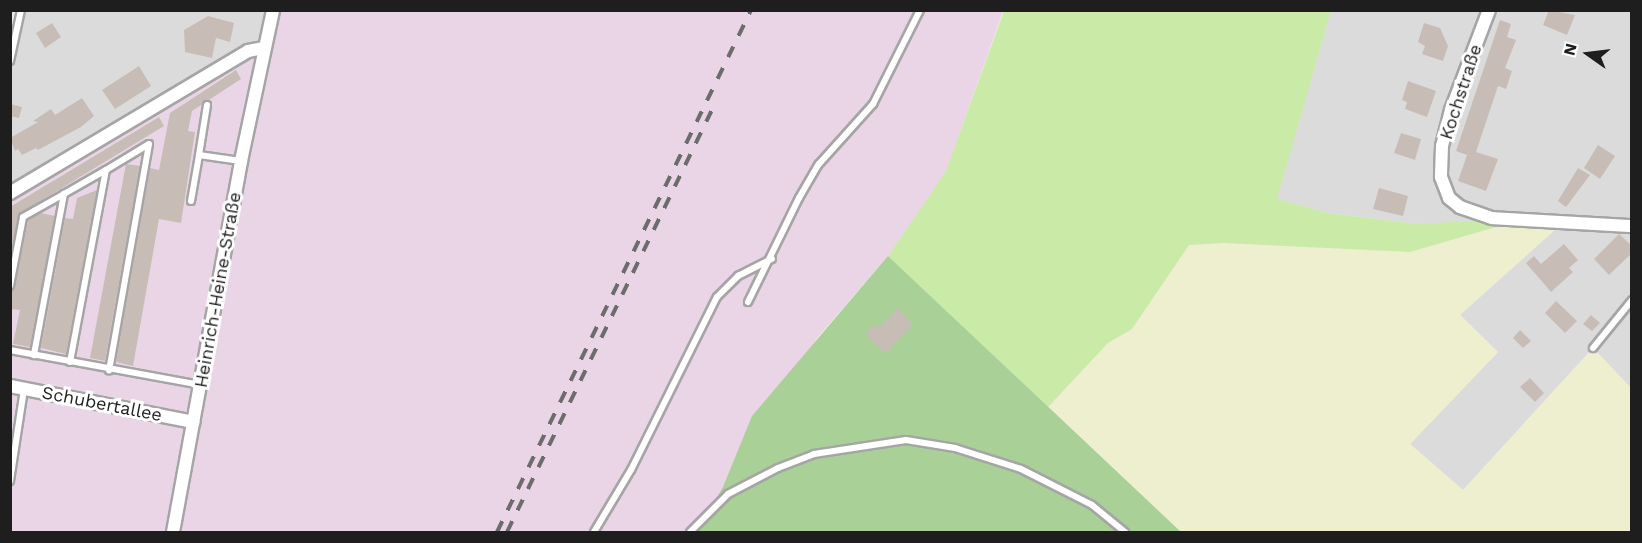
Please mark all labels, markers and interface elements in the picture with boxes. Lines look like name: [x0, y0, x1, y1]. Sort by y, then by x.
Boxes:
north arrow: [1558, 24, 1618, 84]
text: N: [1559, 41, 1581, 58]
street label: Kochstraße: [1435, 42, 1487, 142]
street label: Heinrich-Heine-Straße: [190, 190, 246, 390]
street label: Schubertallee: [40, 382, 164, 426]

